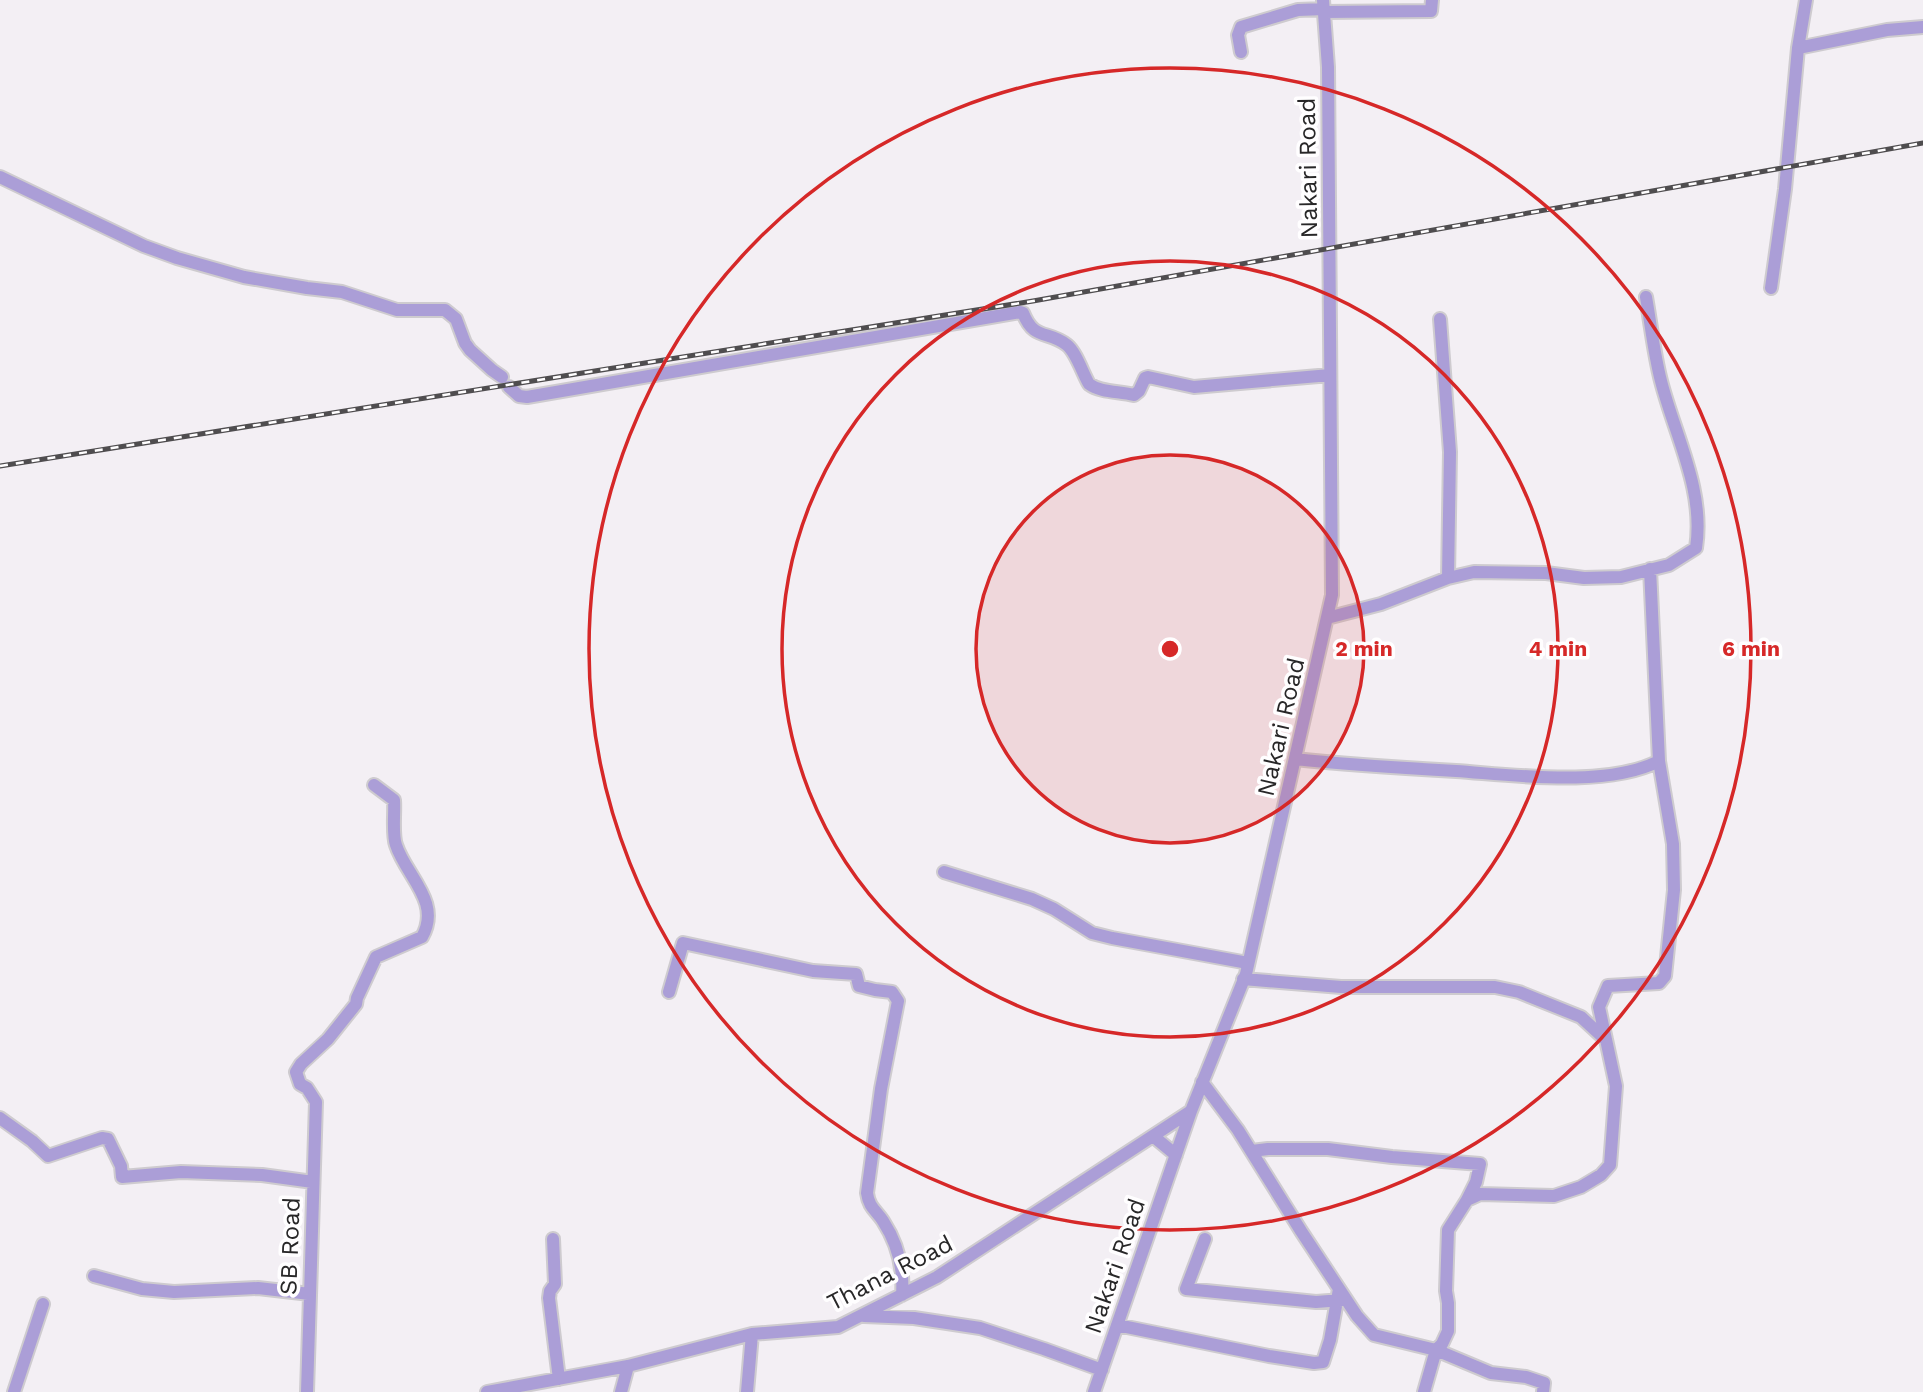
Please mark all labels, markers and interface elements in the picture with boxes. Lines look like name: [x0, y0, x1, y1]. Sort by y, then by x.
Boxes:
street label: Nakari Road: [1293, 97, 1323, 239]
text: 2 min: [1335, 636, 1393, 661]
text: 4 min: [1529, 636, 1587, 661]
text: 6 min: [1722, 636, 1780, 661]
centre of rings: [1158, 637, 1182, 661]
street label: Nakari Road: [1252, 655, 1310, 799]
street label: Nakari Road: [1079, 1195, 1151, 1337]
street label: SB Road: [274, 1197, 306, 1295]
street label: Thana Road: [823, 1229, 957, 1317]

